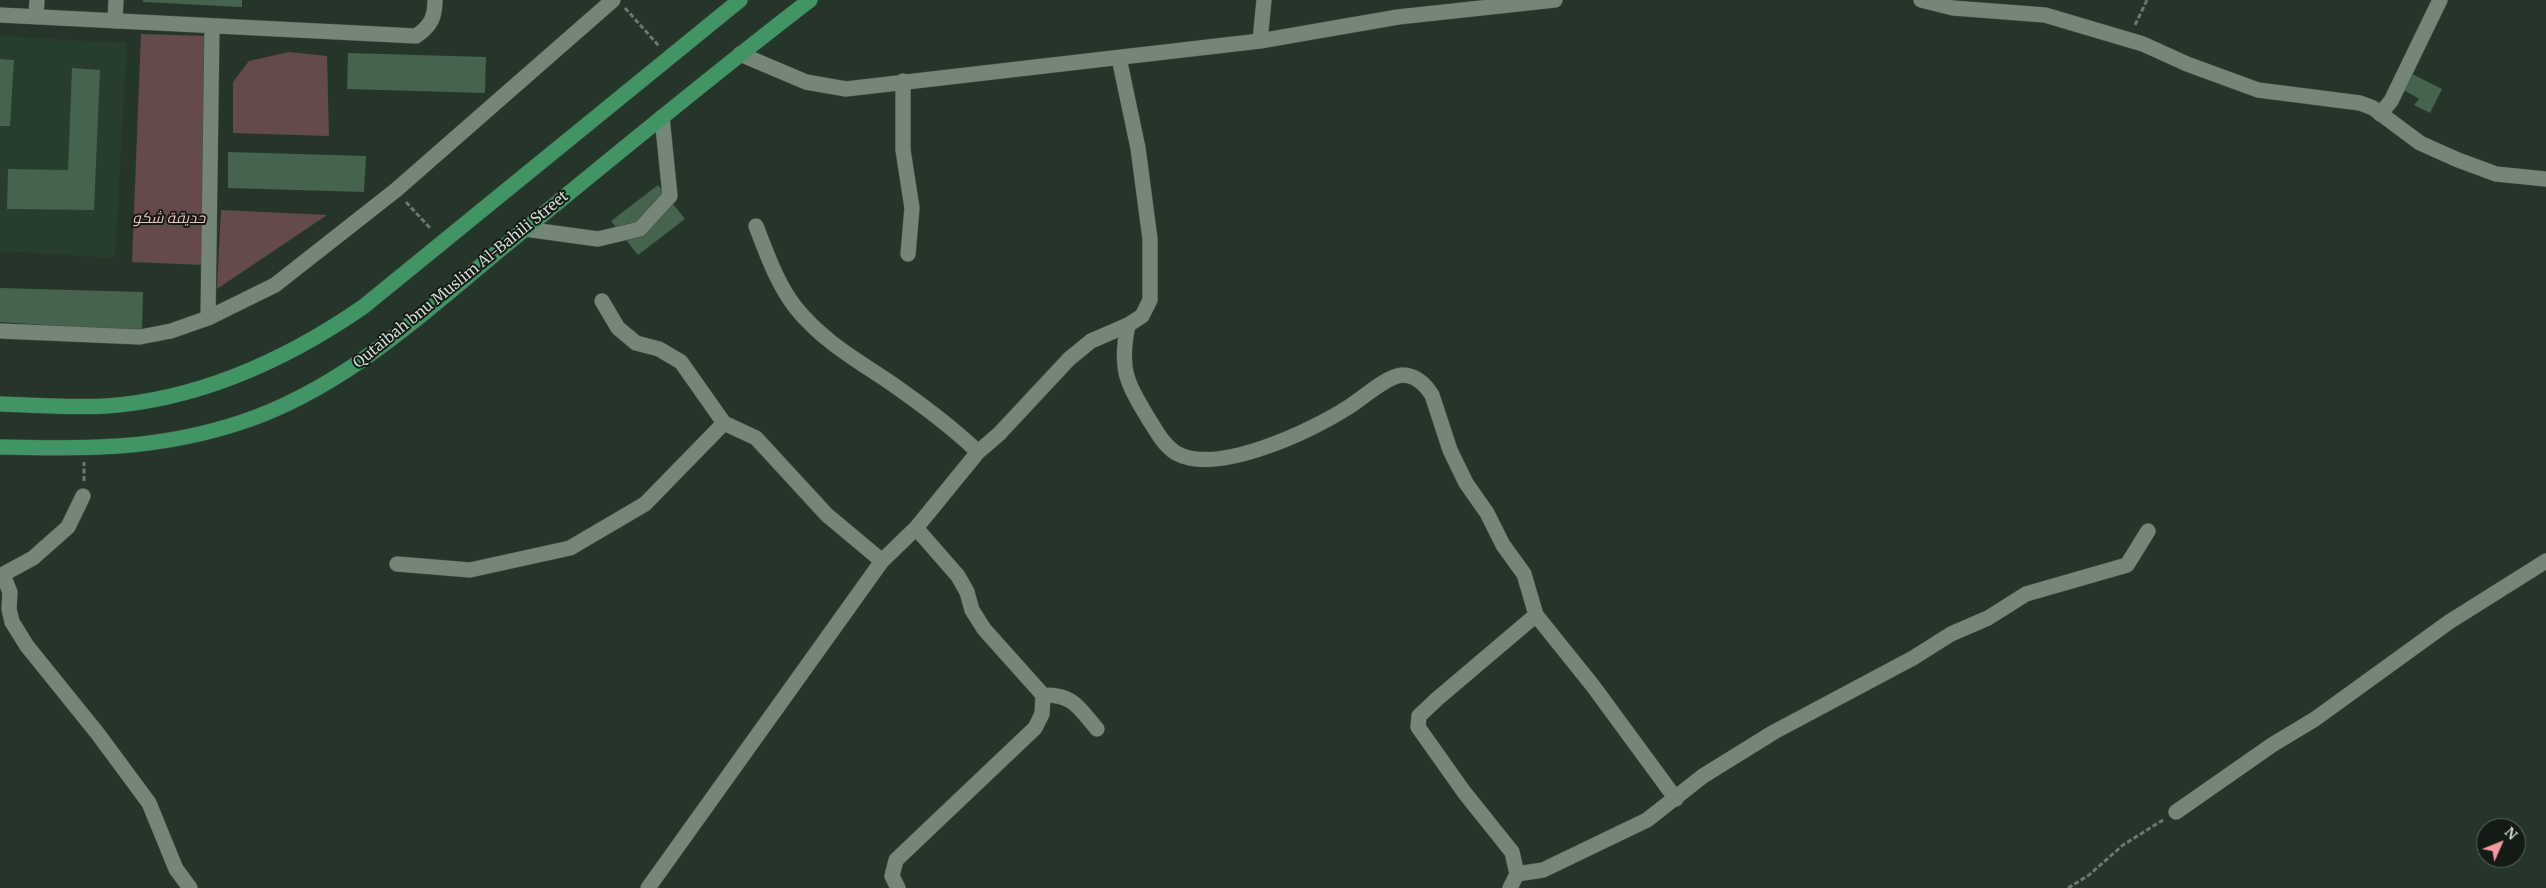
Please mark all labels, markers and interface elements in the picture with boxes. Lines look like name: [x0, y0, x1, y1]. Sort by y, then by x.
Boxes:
street label: Qutaibah bnu Muslim Al-Bahili Street: [350, 188, 572, 372]
park label: حديقة شكو: [133, 210, 205, 228]
north arrow: [2476, 818, 2526, 868]
text: N: [2501, 823, 2521, 844]

